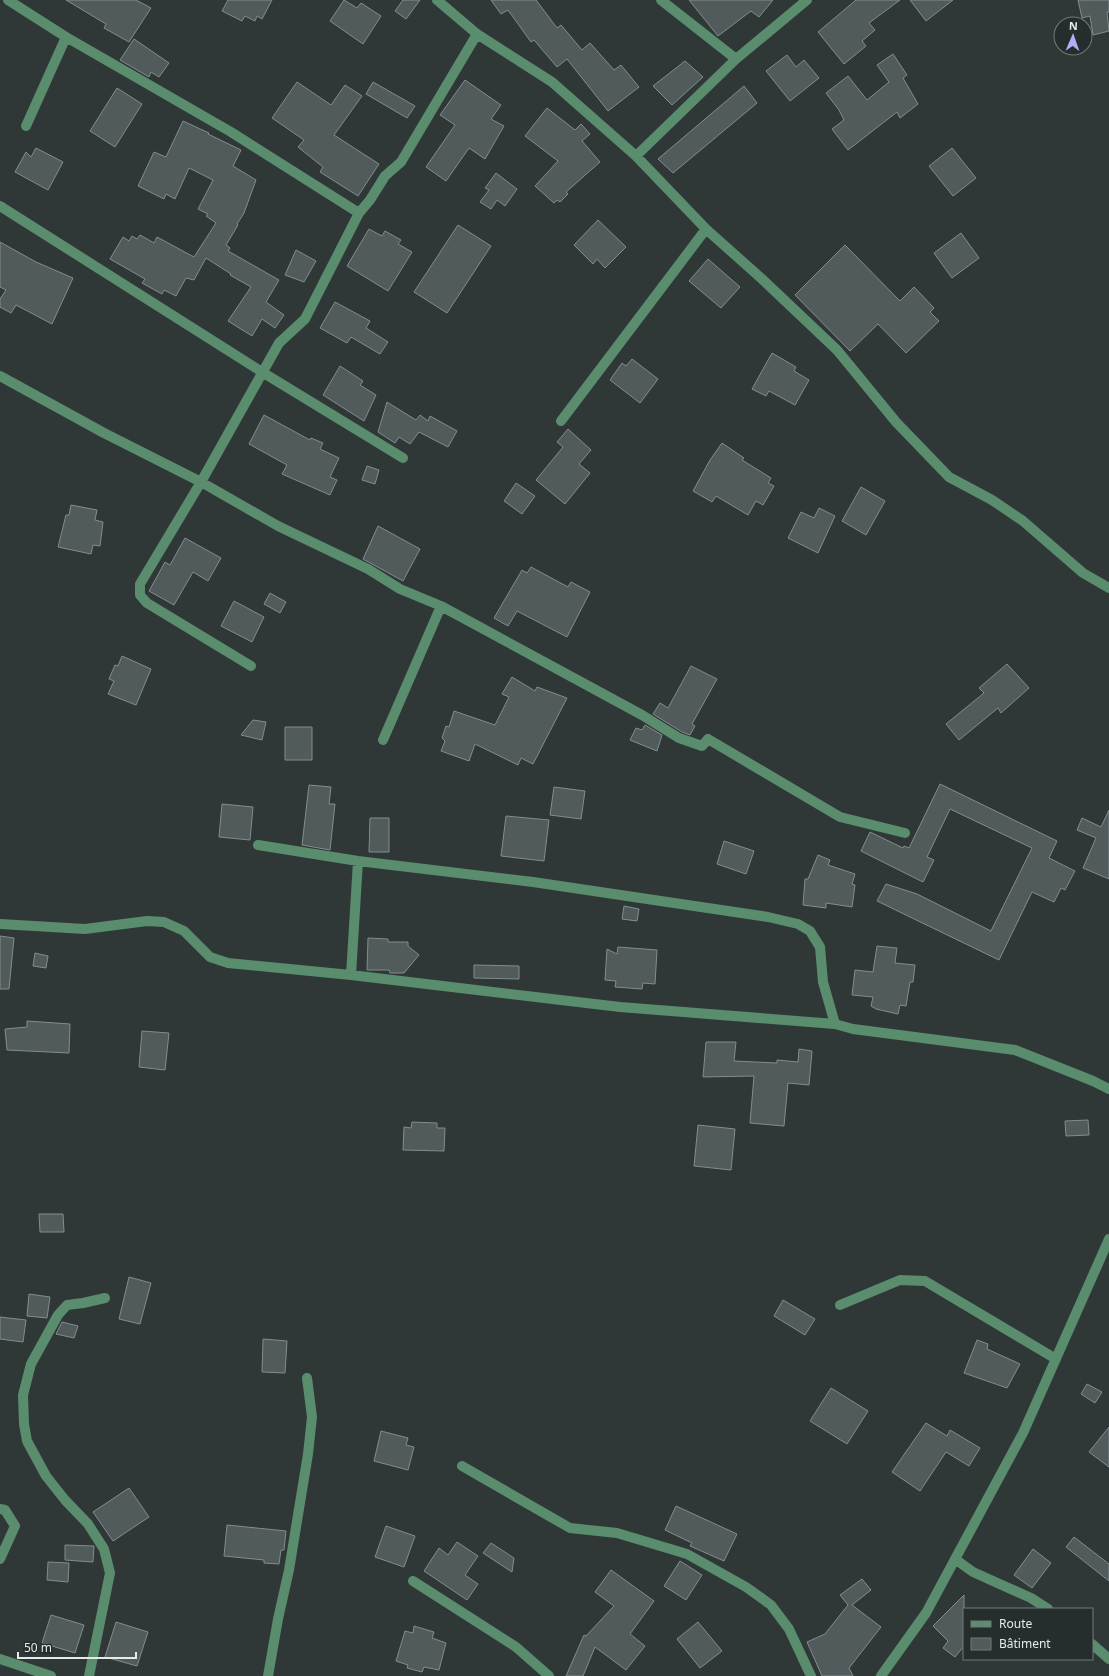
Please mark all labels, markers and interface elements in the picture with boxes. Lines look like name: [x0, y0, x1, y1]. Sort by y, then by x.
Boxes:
north arrow: [1053, 16, 1093, 56]
text: N: [1069, 18, 1078, 33]
legend: [963, 1608, 1093, 1660]
text: Route: [999, 1615, 1032, 1632]
scale bar: [18, 1634, 136, 1660]
text: Bâtiment: [999, 1635, 1051, 1652]
text: 50 m: [24, 1639, 52, 1656]

